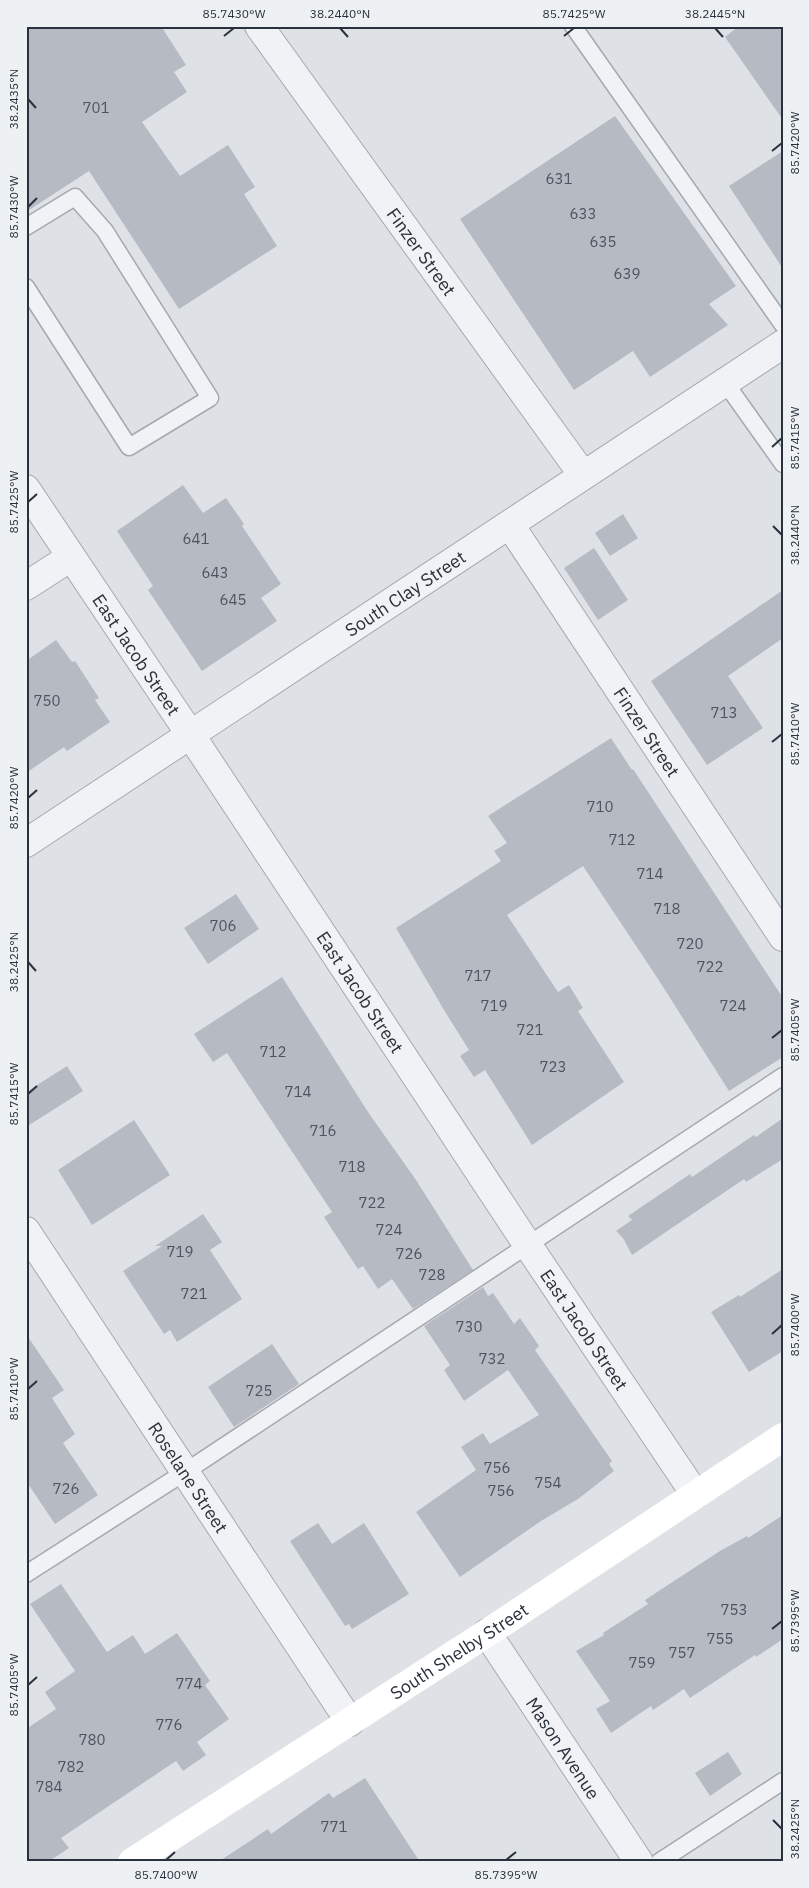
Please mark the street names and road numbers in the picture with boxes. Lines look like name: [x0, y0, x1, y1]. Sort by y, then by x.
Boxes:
street label: Finzer Street: [382, 203, 461, 300]
street label: South Clay Street: [340, 545, 470, 641]
street label: East Jacob Street: [88, 589, 186, 719]
street label: Finzer Street: [609, 682, 685, 781]
street label: East Jacob Street: [312, 927, 409, 1057]
street label: East Jacob Street: [535, 1264, 633, 1394]
street label: Roselane Street: [144, 1417, 233, 1537]
street label: South Shelby Street: [385, 1598, 532, 1704]
street label: Mason Avenue: [521, 1693, 606, 1803]

